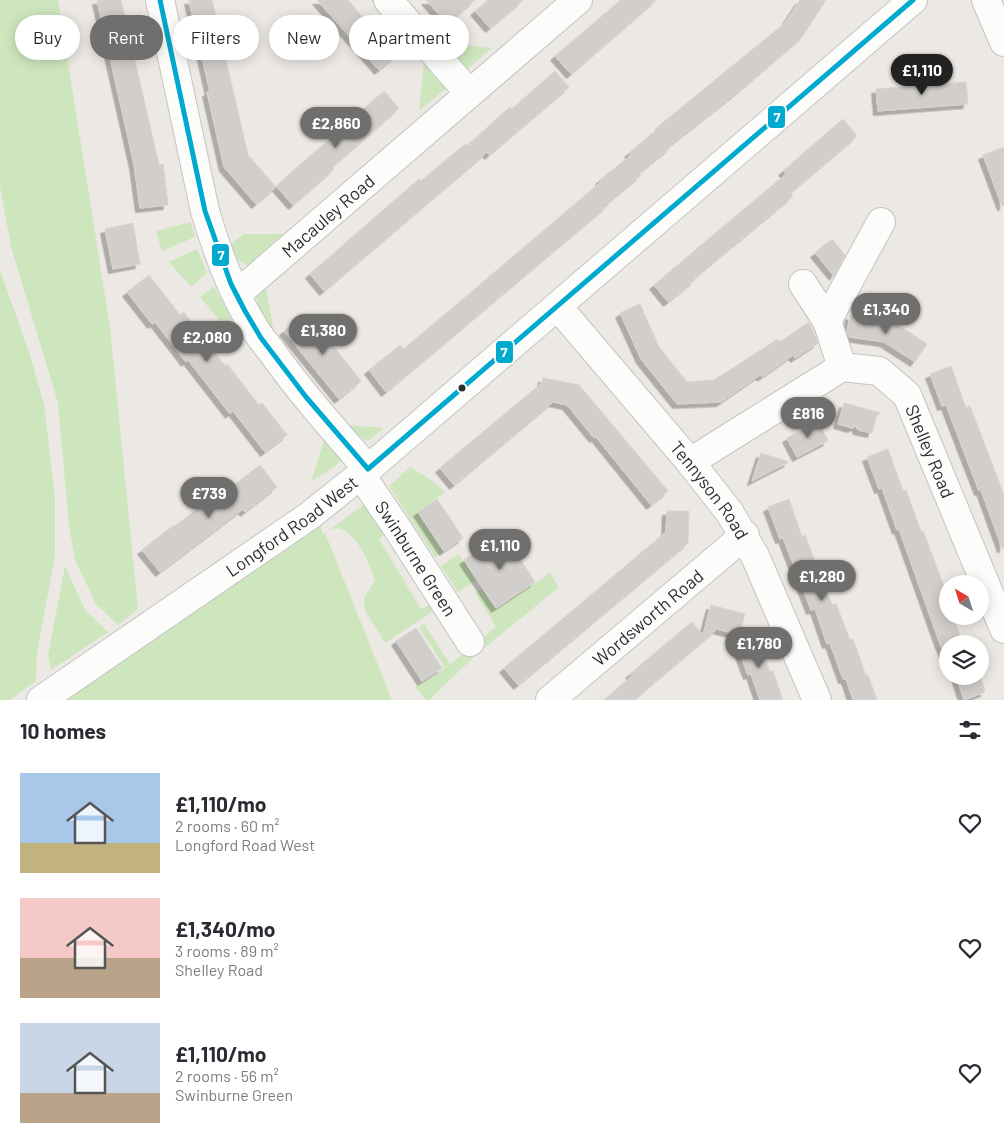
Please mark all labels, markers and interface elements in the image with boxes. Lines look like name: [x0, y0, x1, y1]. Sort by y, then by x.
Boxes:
chip: Buy: [15, 15, 80, 60]
chip: Rent: [90, 15, 163, 60]
chip: Filters: [173, 15, 259, 60]
chip: New: [269, 15, 339, 60]
chip: Apartment: [349, 15, 469, 60]
pin: £1,110: [881, 54, 963, 96]
text: £1,110: [902, 60, 942, 79]
line badge: 7: [767, 105, 786, 129]
pin: £2,860: [295, 106, 377, 149]
text: 7: [774, 108, 781, 125]
text: £2,860: [311, 113, 361, 132]
street label: Macauley Road: [277, 170, 379, 262]
line badge: 7: [211, 243, 230, 267]
text: 7: [218, 246, 225, 263]
pin: £1,340: [845, 292, 927, 335]
text: £1,340: [862, 299, 910, 318]
pin: £1,380: [282, 314, 364, 356]
pin: £2,080: [166, 320, 248, 363]
text: £1,380: [300, 320, 346, 339]
text: £2,080: [182, 327, 232, 346]
line badge: 7: [495, 340, 514, 364]
text: 7: [501, 343, 508, 360]
unlabelled marker: [457, 383, 467, 393]
pin: £816: [778, 396, 838, 439]
street label: Shelley Road: [901, 401, 959, 501]
text: £816: [792, 403, 824, 422]
street label: Tennyson Road: [666, 436, 754, 543]
street label: Longford Road West: [221, 471, 362, 581]
pin: £739: [179, 476, 239, 519]
text: £739: [192, 483, 226, 502]
street label: Swinburne Green: [371, 497, 462, 620]
pin: £1,110: [459, 528, 541, 571]
text: £1,110: [480, 535, 520, 554]
pin: £1,280: [781, 560, 863, 602]
street label: Wordsworth Road: [588, 564, 708, 670]
text: £1,280: [799, 566, 845, 585]
north arrow: [939, 575, 989, 625]
map controls: [939, 575, 989, 685]
pin: £1,780: [718, 626, 800, 669]
text: £1,780: [736, 633, 782, 652]
button: layers: [939, 635, 989, 685]
icon: filters: [956, 716, 984, 744]
text: 10 homes: [20, 718, 106, 743]
text: £1,110/mo: [175, 791, 266, 816]
icon: home: [60, 793, 120, 853]
icon: heart: [956, 809, 984, 837]
text: 2 rooms · 60 m²: [175, 816, 280, 835]
text: Longford Road West: [175, 835, 315, 854]
text: £1,340/mo: [175, 916, 275, 941]
icon: home: [60, 918, 120, 978]
icon: heart: [956, 934, 984, 962]
text: 3 rooms · 89 m²: [175, 941, 279, 960]
text: Shelley Road: [175, 960, 263, 979]
text: £1,110/mo: [175, 1041, 266, 1066]
icon: home: [60, 1043, 120, 1103]
icon: heart: [956, 1059, 984, 1087]
text: 2 rooms · 56 m²: [175, 1066, 279, 1085]
text: Swinburne Green: [175, 1085, 293, 1104]

